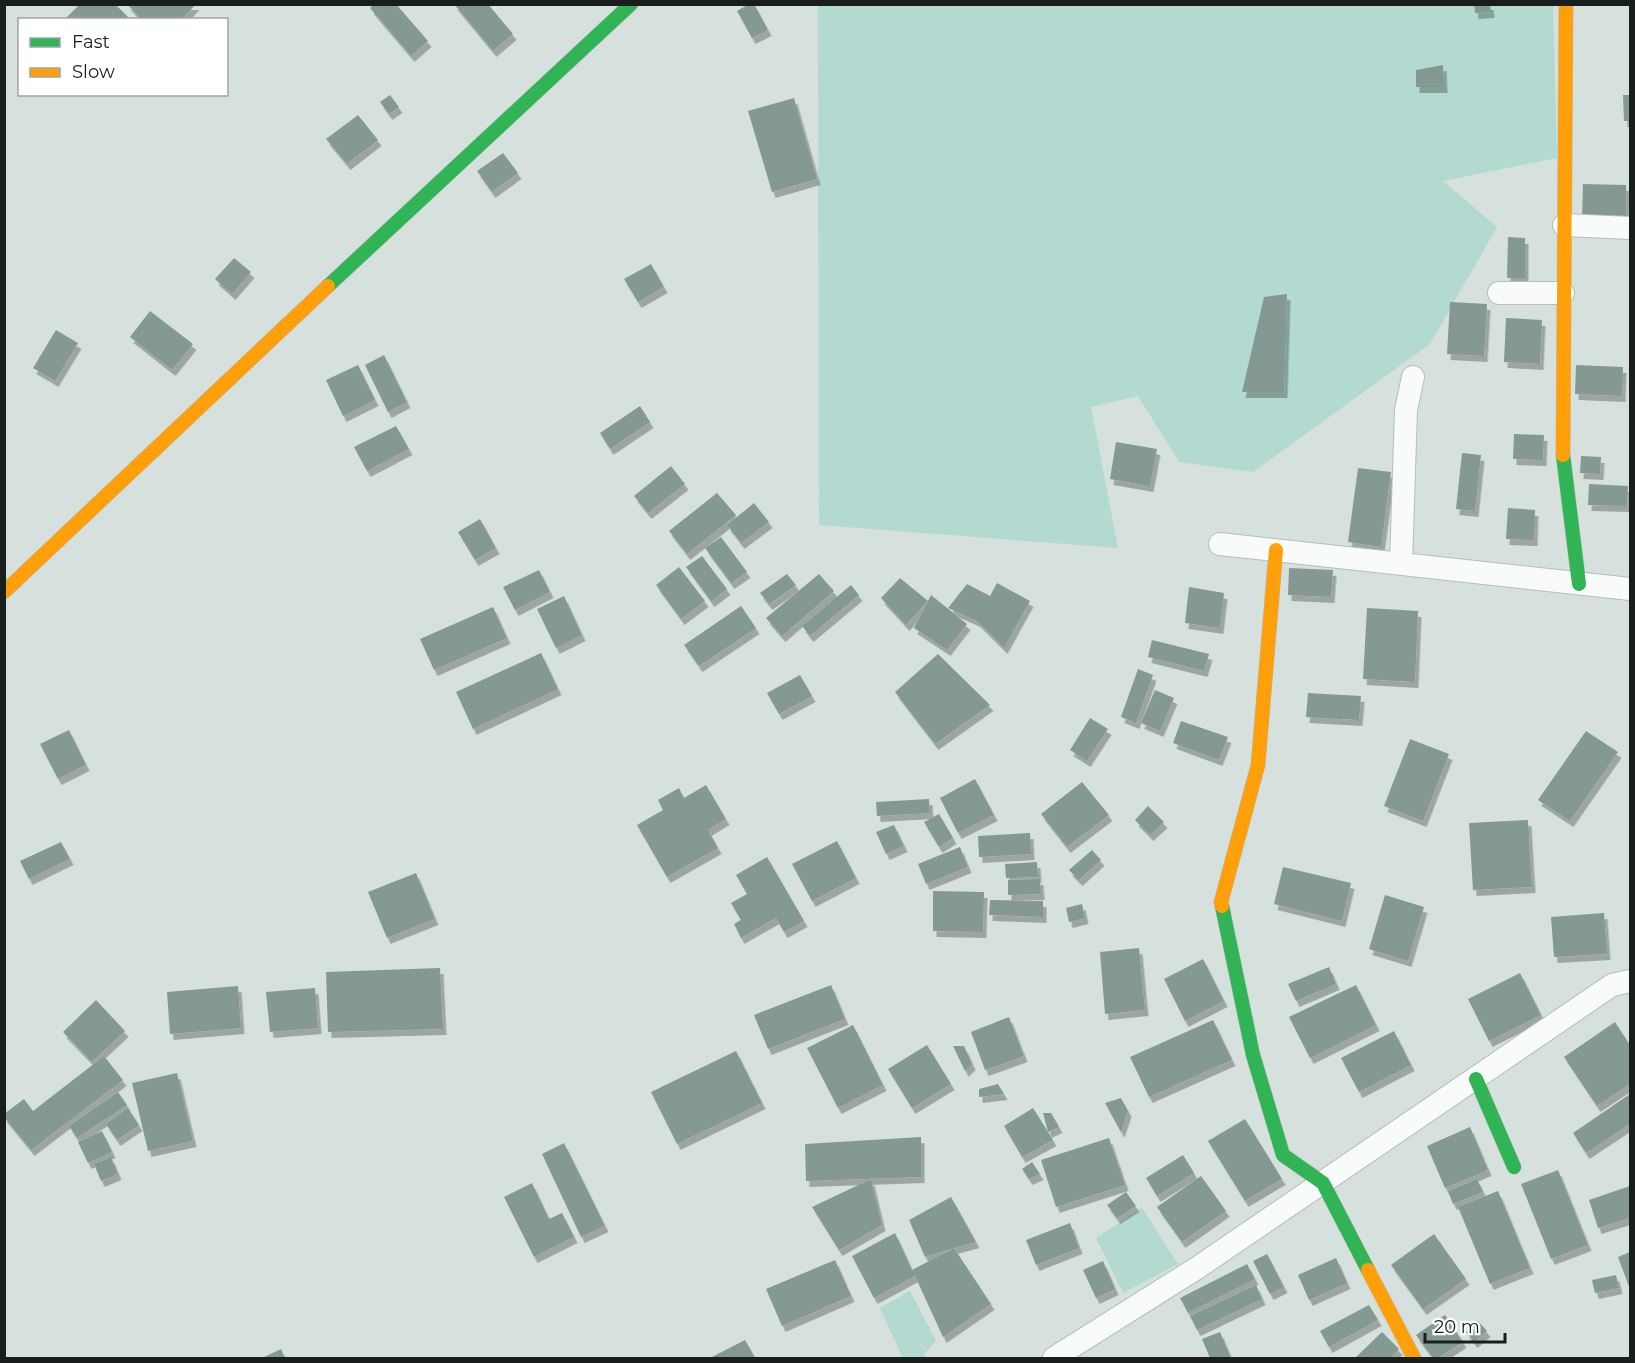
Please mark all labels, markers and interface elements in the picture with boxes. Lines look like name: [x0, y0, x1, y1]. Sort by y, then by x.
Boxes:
legend: [18, 18, 228, 96]
text: Fast: [72, 31, 110, 53]
text: Slow: [72, 61, 115, 83]
scale bar: [1425, 1306, 1504, 1344]
text: 20 m: [1434, 1316, 1480, 1338]

